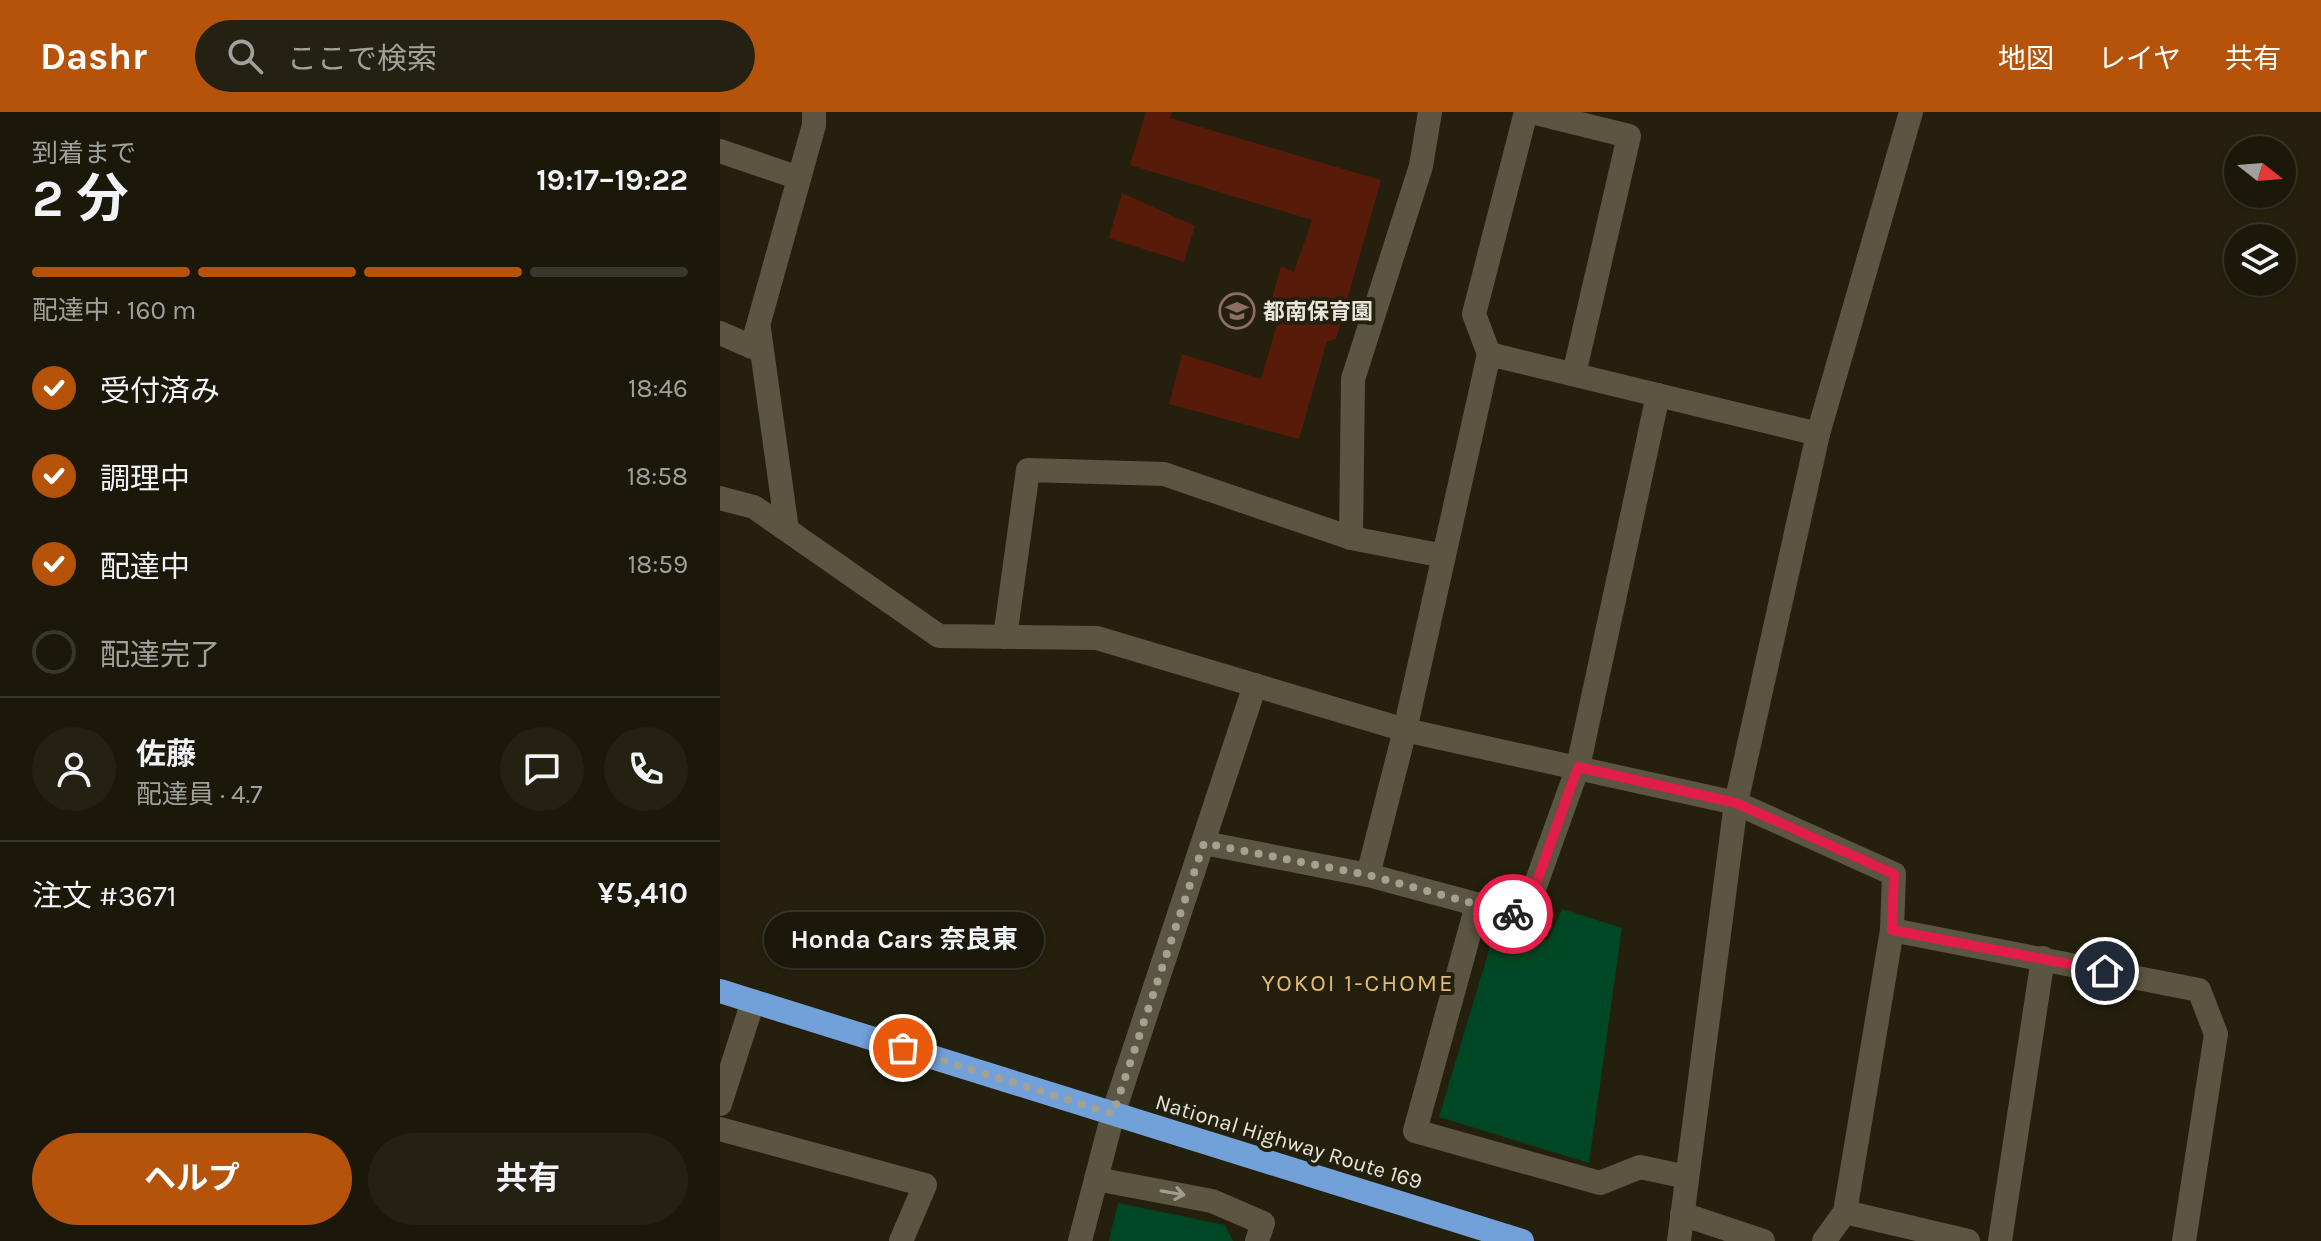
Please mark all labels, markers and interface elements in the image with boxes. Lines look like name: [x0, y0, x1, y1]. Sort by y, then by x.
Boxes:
search box: [195, 20, 755, 92]
text: Dashr: [40, 34, 147, 79]
icon: search: [223, 34, 267, 78]
text: ここで検索: [287, 41, 437, 77]
text: 地図: [1998, 42, 2054, 75]
text: レイヤ: [2098, 42, 2181, 75]
text: 共有: [2225, 42, 2281, 75]
north arrow: [2224, 136, 2296, 208]
map controls: [2224, 136, 2296, 296]
text: 到着まで: [32, 138, 136, 169]
text: 19:17–19:22: [536, 162, 688, 198]
text: 2 分: [32, 168, 129, 229]
button: layers: [2224, 224, 2296, 296]
school or university icon: 都南保育園: [1218, 292, 1256, 330]
text: 配達中 · 160 m: [32, 295, 196, 326]
place label: 都南保育園: [1263, 299, 1373, 325]
icon: check: [32, 366, 76, 410]
text: 受付済み: [100, 373, 220, 409]
text: 18:46: [628, 373, 688, 404]
icon: check: [32, 454, 76, 498]
text: 調理中: [100, 461, 190, 497]
text: 18:58: [627, 461, 688, 492]
icon: check: [32, 542, 76, 586]
text: 配達中: [100, 549, 190, 585]
text: 18:59: [628, 549, 688, 580]
text: 配達完了: [100, 637, 220, 673]
button: person: [32, 727, 116, 811]
button: chat: [500, 727, 584, 811]
button: phone: [604, 727, 688, 811]
text: 佐藤: [136, 736, 196, 772]
text: 配達員 · 4.7: [136, 779, 262, 810]
courier: [1473, 874, 1553, 954]
text: ¥5,410: [598, 875, 688, 911]
text: 注文 #3671: [32, 878, 177, 914]
icon: bike: [1491, 892, 1535, 936]
callout: Honda Cars 奈良東: [763, 912, 1043, 968]
text: Honda Cars 奈良東: [790, 924, 1018, 955]
pin: [2071, 937, 2139, 1005]
icon: home: [2083, 949, 2127, 993]
district label: YOKOI 1-CHOME: [1261, 969, 1455, 997]
pin: [869, 1014, 937, 1082]
icon: bag: [881, 1026, 925, 1070]
street label: National Highway Route 169: [1152, 1089, 1425, 1195]
button: ヘルプ: [32, 1133, 352, 1225]
button: 共有: [368, 1133, 688, 1225]
one-way arrow: [1159, 1187, 1185, 1202]

